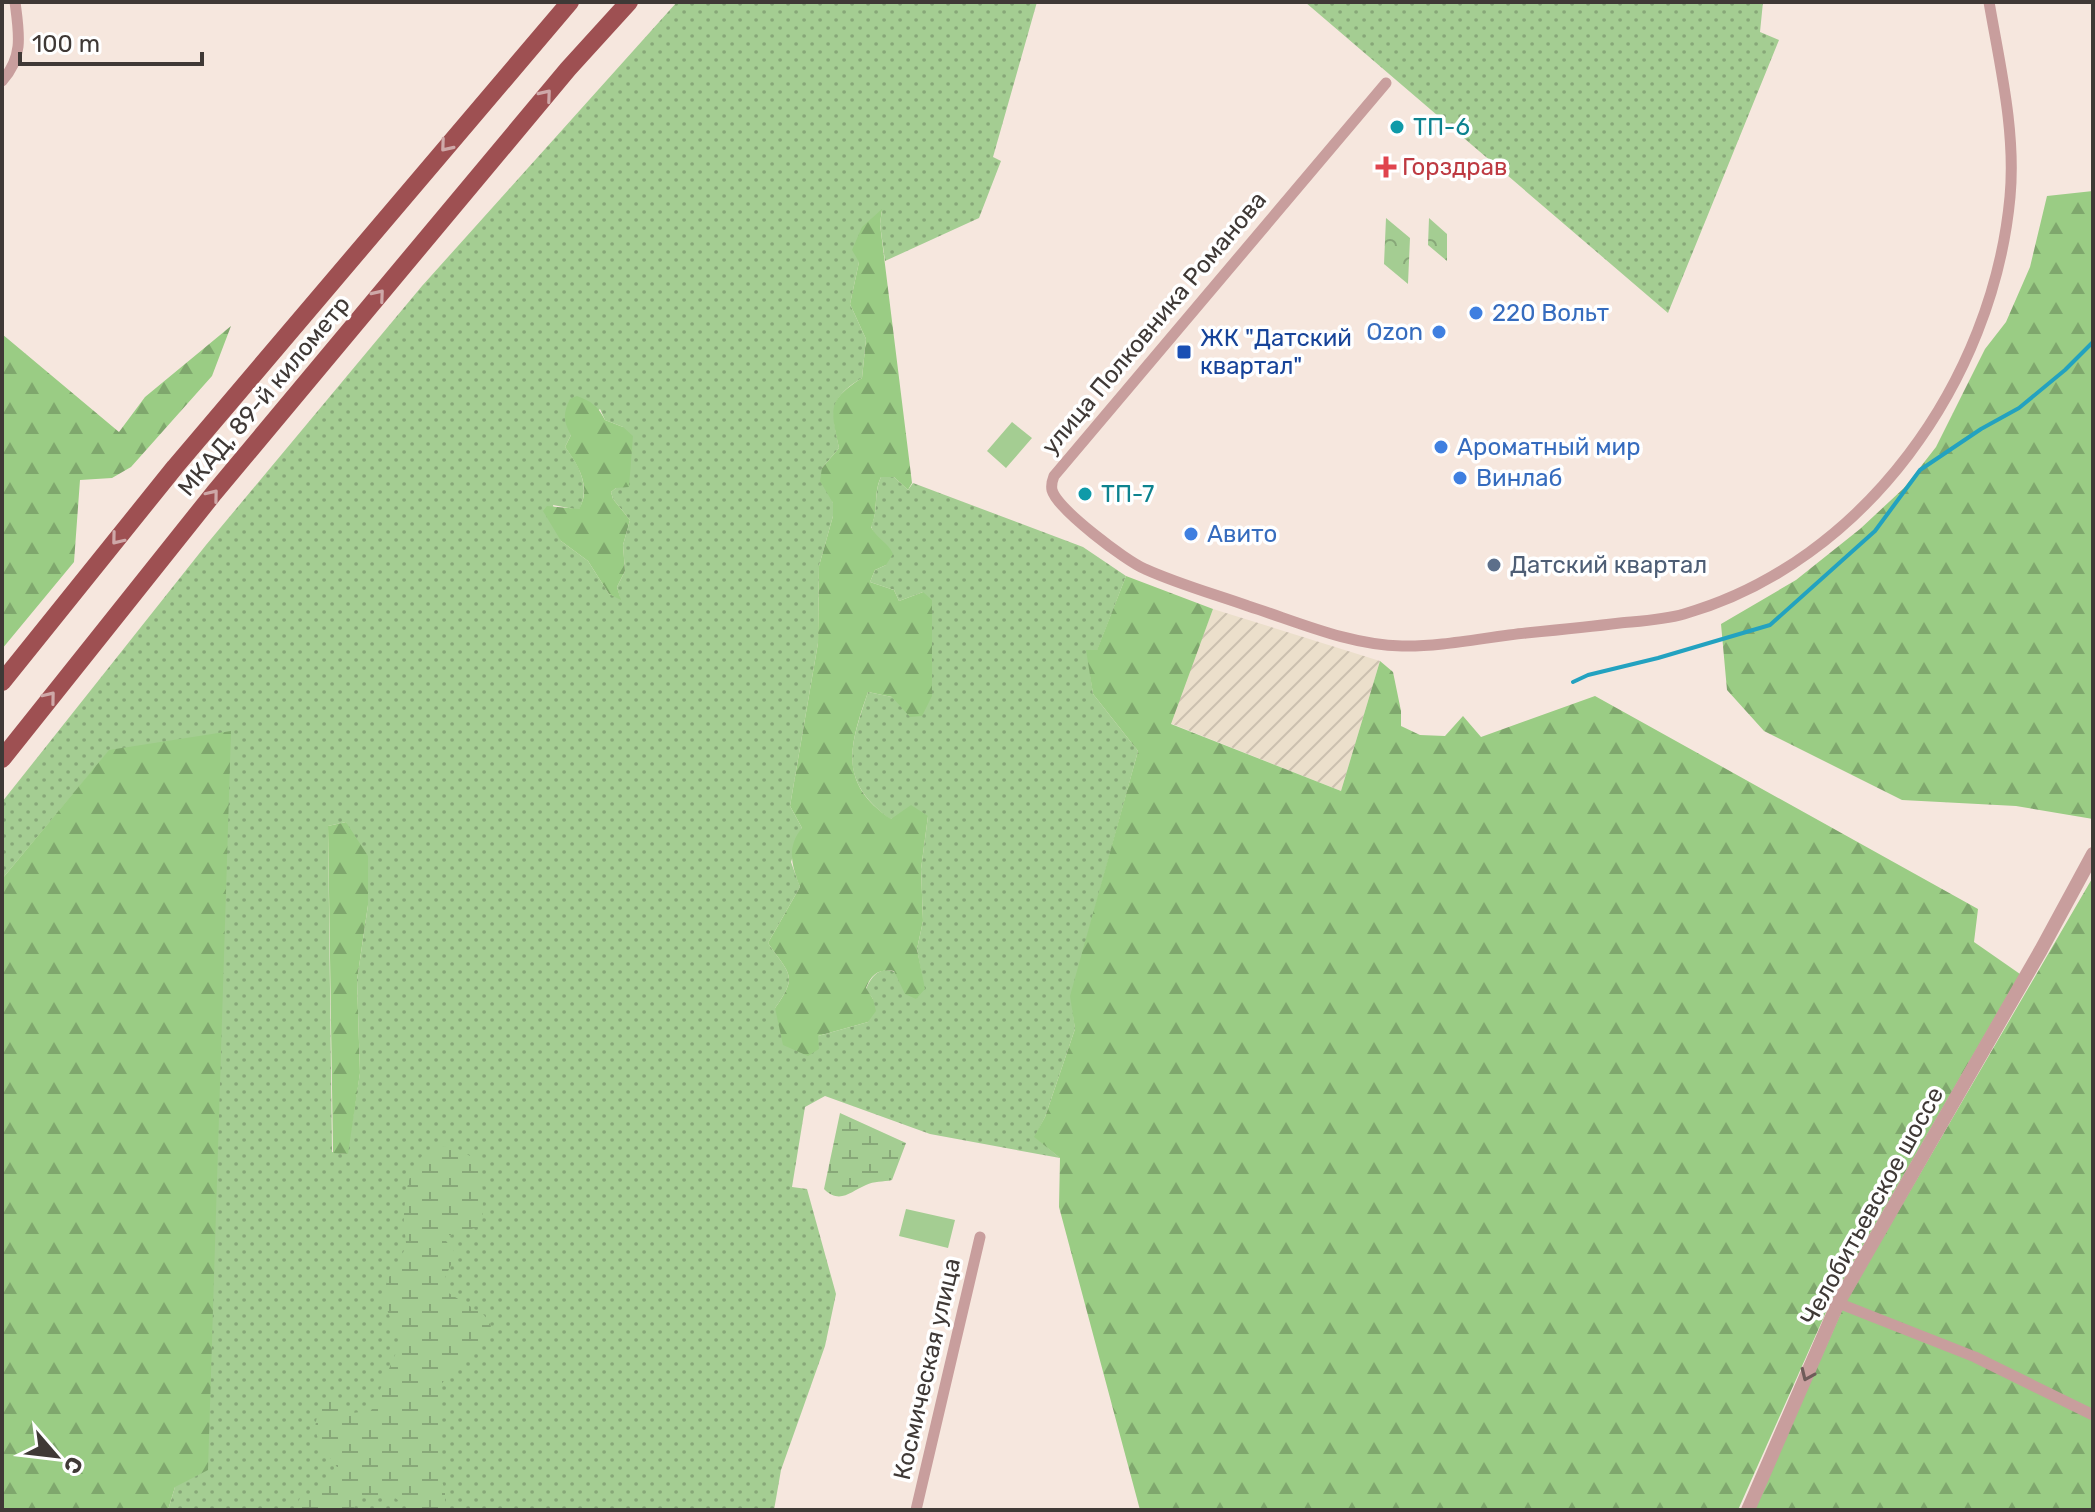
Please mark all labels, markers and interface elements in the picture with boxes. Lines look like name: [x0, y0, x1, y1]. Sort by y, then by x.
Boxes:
scale bar: [20, 16, 202, 66]
text: 100 m: [32, 30, 100, 58]
one-way arrow: [536, 90, 551, 104]
place label: ТП-6: [1413, 113, 1470, 141]
marker: ТП-6: [1388, 118, 1406, 136]
one-way arrow: [441, 137, 455, 152]
place label: Горздрав: [1402, 153, 1507, 181]
marker: Горздрав: [1377, 158, 1395, 176]
street label: улица Полковника Романова: [1036, 186, 1272, 460]
street label: МКАД, 89-й километр: [172, 290, 356, 502]
one-way arrow: [369, 290, 384, 304]
place label: 220 Вольт: [1492, 299, 1609, 327]
marker: 220 Вольт: [1467, 304, 1485, 322]
place label: Ozon: [1366, 318, 1423, 346]
marker: Ozon: [1430, 323, 1448, 341]
place label: ЖК "Датский квартал": [1200, 324, 1352, 380]
marker: ЖК "Датский квартал": [1175, 343, 1193, 361]
place label: Ароматный мир: [1457, 433, 1640, 461]
marker: Ароматный мир: [1432, 438, 1450, 456]
place label: Винлаб: [1476, 464, 1562, 492]
marker: Винлаб: [1451, 469, 1469, 487]
place label: ТП-7: [1101, 480, 1154, 508]
marker: ТП-7: [1076, 485, 1094, 503]
one-way arrow: [203, 489, 218, 504]
place label: Авито: [1207, 520, 1277, 548]
marker: Авито: [1182, 525, 1200, 543]
one-way arrow: [112, 530, 127, 544]
place label: Датский квартал: [1510, 551, 1707, 579]
marker: Датский квартал: [1485, 556, 1503, 574]
one-way arrow: [41, 692, 55, 707]
street label: Челобитьевское шоссе: [1795, 1082, 1949, 1330]
street label: Космическая улица: [888, 1255, 966, 1483]
one-way arrow: [1801, 1366, 1817, 1381]
north arrow: [16, 1416, 96, 1496]
text: С: [58, 1452, 89, 1478]

